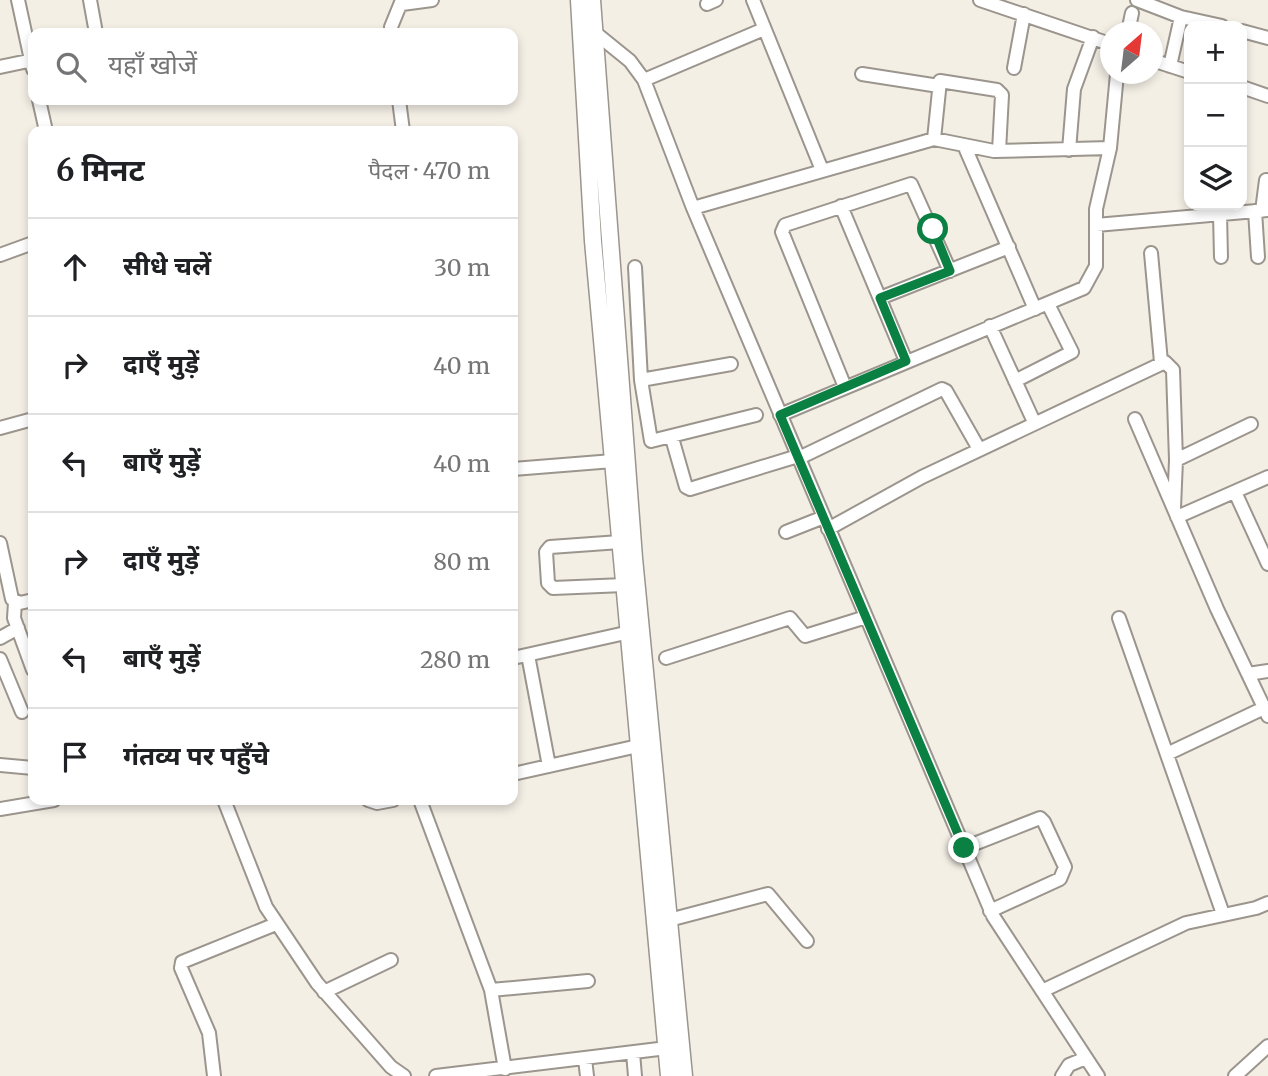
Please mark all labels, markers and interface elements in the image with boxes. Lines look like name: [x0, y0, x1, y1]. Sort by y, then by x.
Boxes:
north arrow: [1100, 21, 1163, 84]
map controls: [1184, 21, 1247, 210]
button: +: [1184, 21, 1247, 84]
search box: [28, 28, 518, 105]
icon: search: [52, 48, 90, 86]
text: यहाँ खोजें: [108, 48, 197, 81]
button: −: [1184, 84, 1247, 147]
button: layers: [1184, 147, 1247, 210]
text: 6 मिनट: [56, 151, 145, 189]
text: पैदल · 470 m: [368, 156, 490, 185]
route start: [917, 213, 948, 244]
icon: ahead: [56, 248, 94, 286]
text: सीधे चलें: [123, 249, 211, 282]
text: 30 m: [434, 253, 490, 282]
icon: right: [56, 346, 94, 384]
text: दाएँ मुड़ें: [123, 347, 199, 380]
text: 40 m: [433, 351, 490, 380]
icon: left: [56, 444, 94, 482]
text: बाएँ मुड़ें: [123, 445, 200, 478]
text: 40 m: [433, 449, 490, 478]
icon: right: [56, 542, 94, 580]
text: दाएँ मुड़ें: [123, 543, 199, 576]
text: 80 m: [433, 547, 490, 576]
icon: left: [56, 640, 94, 678]
text: बाएँ मुड़ें: [123, 641, 200, 674]
text: 280 m: [420, 645, 490, 674]
icon: arrive: [56, 738, 94, 776]
text: गंतव्य पर पहुँचे: [123, 739, 269, 772]
route end: [948, 832, 979, 863]

